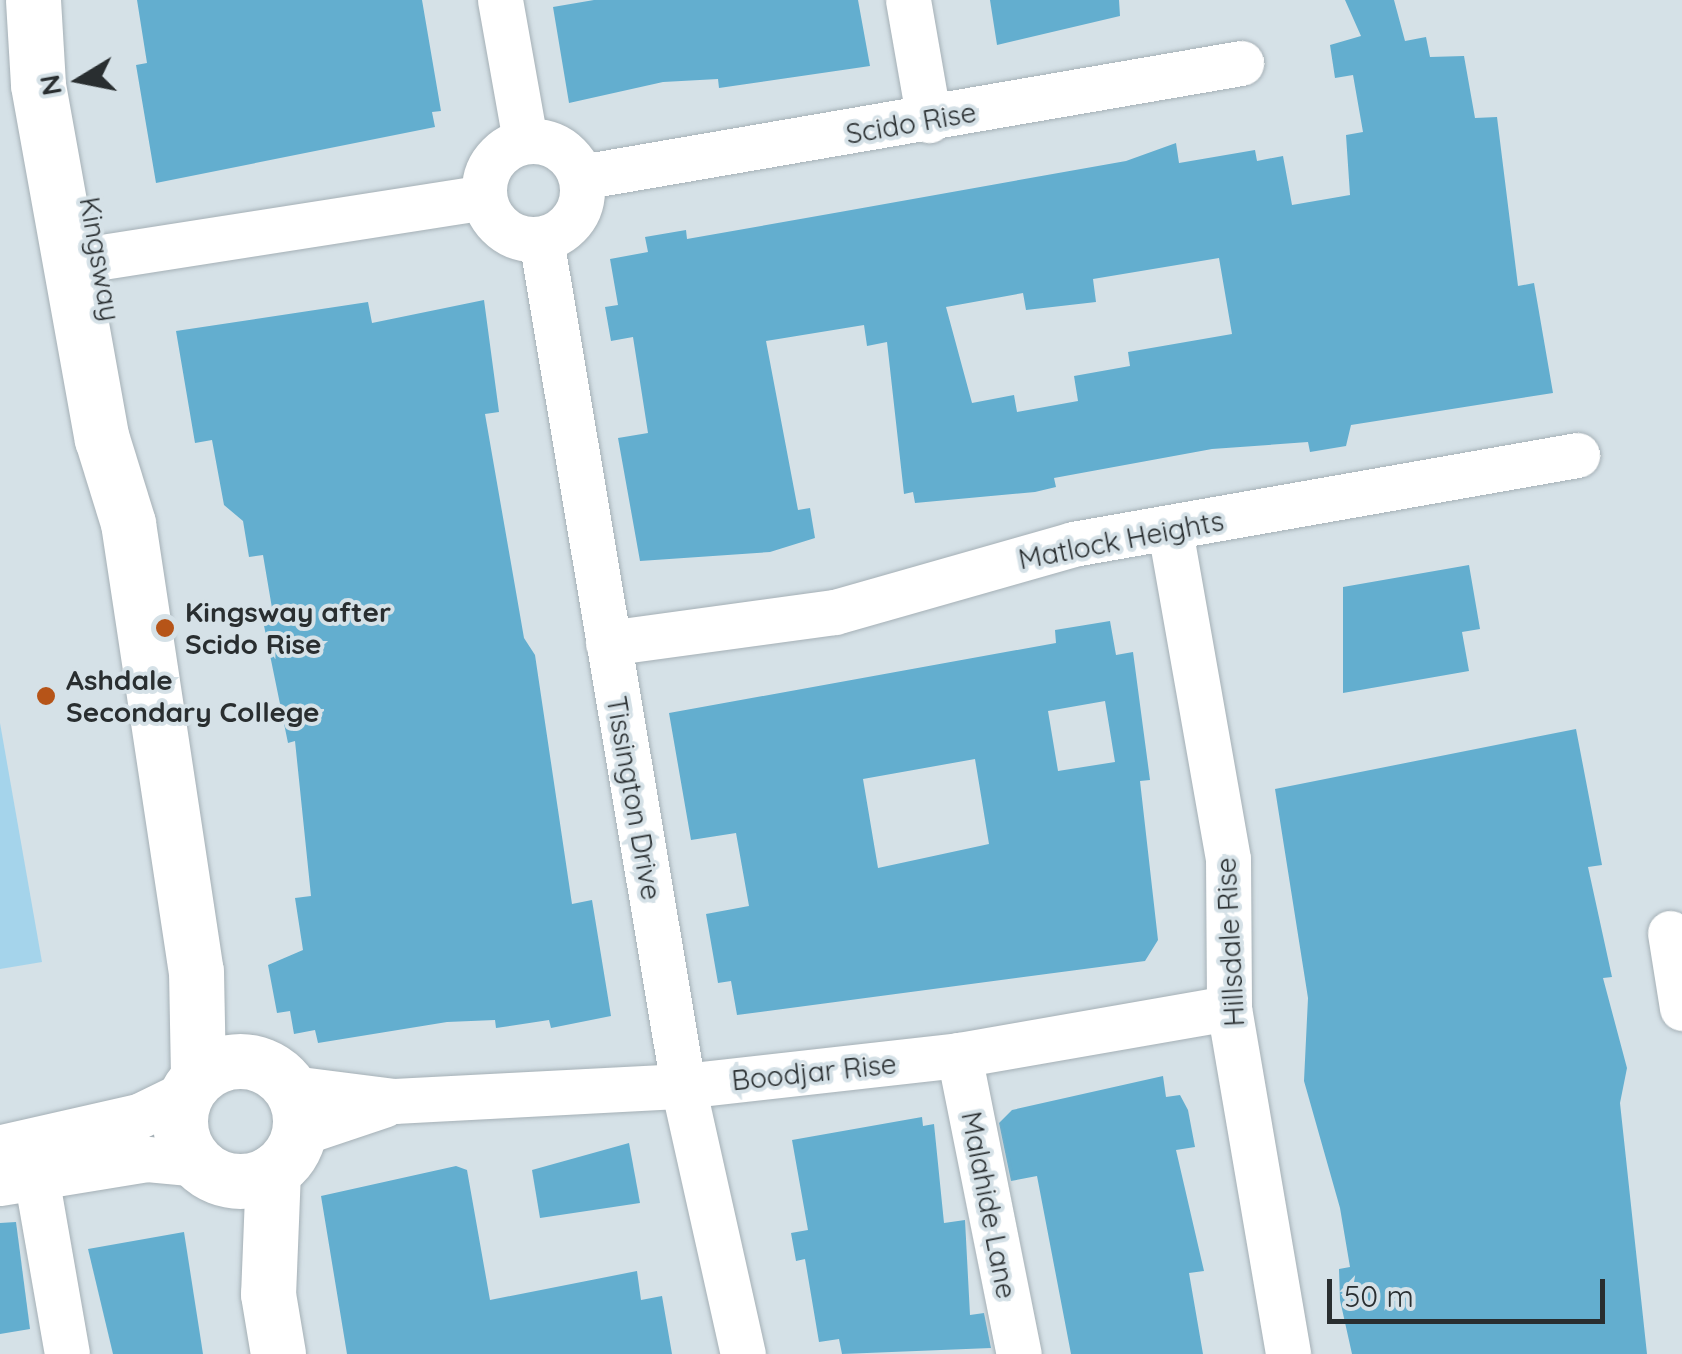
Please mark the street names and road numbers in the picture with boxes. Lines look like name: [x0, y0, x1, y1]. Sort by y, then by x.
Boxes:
street label: Scido Rise: [843, 95, 979, 151]
street label: Kingsway: [73, 194, 127, 324]
street label: Matlock Heights: [1016, 504, 1226, 576]
street label: Tissington Drive: [600, 693, 668, 903]
street label: Hillsdale Rise: [1209, 857, 1251, 1027]
street label: Boodjar Rise: [730, 1047, 898, 1097]
street label: Malahide Lane: [954, 1109, 1024, 1301]

